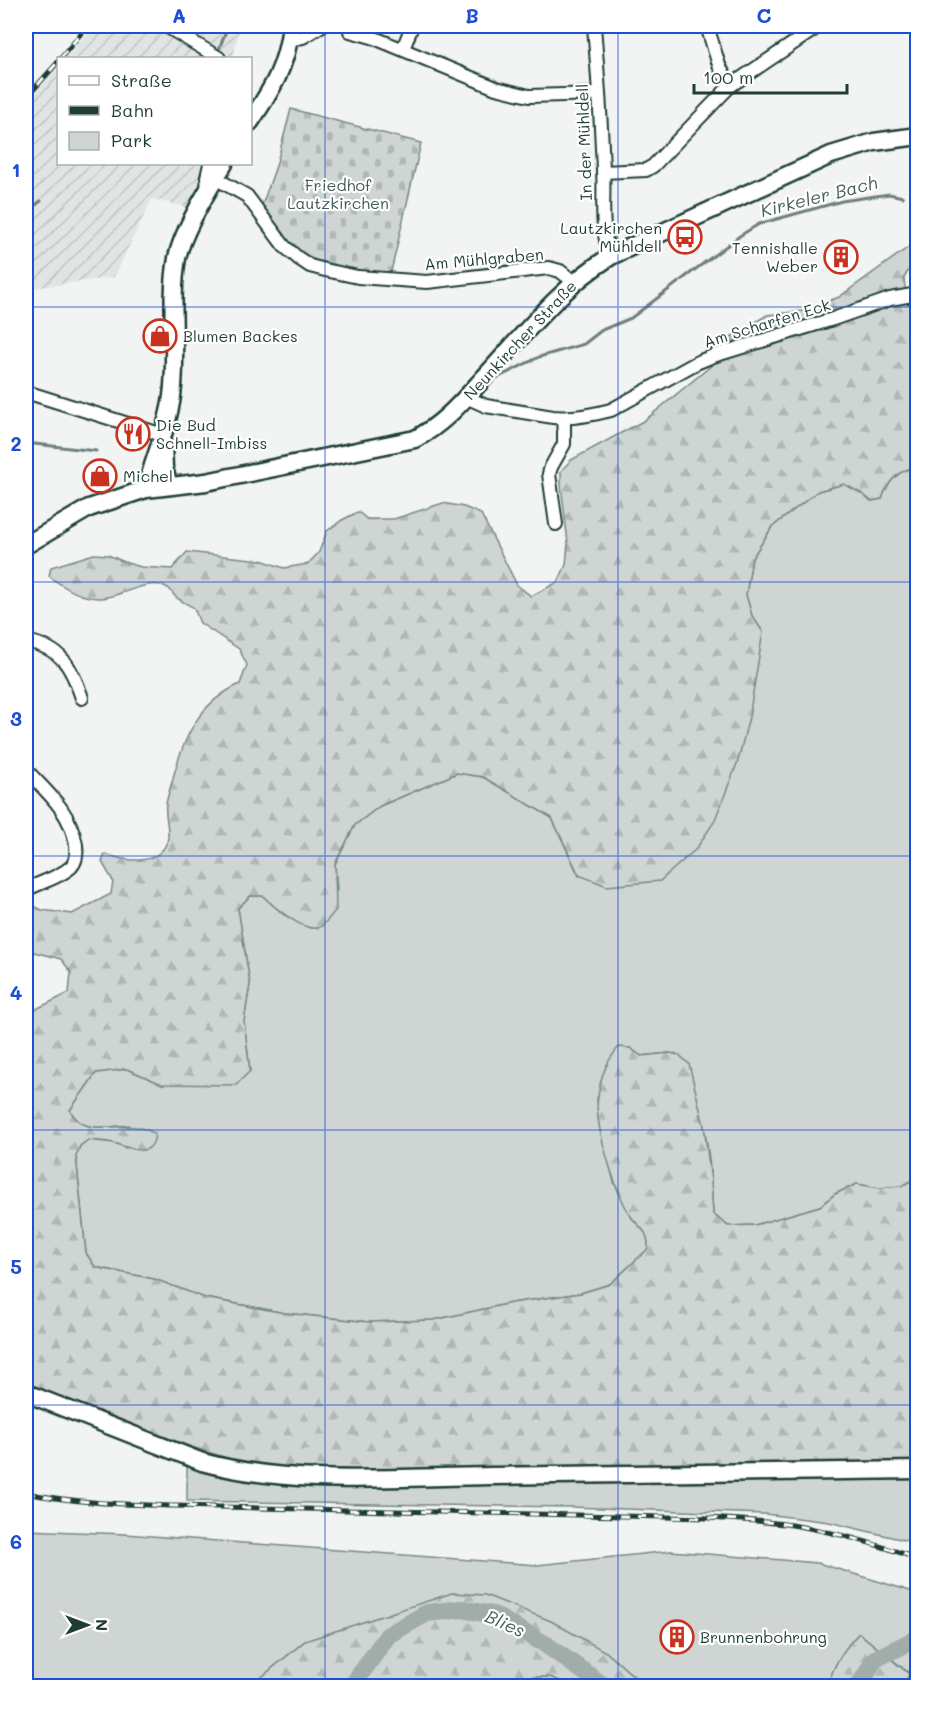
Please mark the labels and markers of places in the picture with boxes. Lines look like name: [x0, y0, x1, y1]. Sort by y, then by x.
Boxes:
place label: Lautzkirchen Mühldell: [560, 217, 662, 256]
bus stop icon: Lautzkirchen Mühldell: [667, 219, 703, 255]
place label: Tennishalle Weber: [732, 237, 818, 276]
building icon: Tennishalle Weber: [823, 239, 859, 275]
shop icon: Blumen Backes: [142, 318, 178, 354]
place label: Blumen Backes: [183, 325, 298, 346]
place label: Die Bud Schnell-Imbiss: [156, 414, 267, 453]
restaurant icon: Die Bud Schnell-Imbiss: [115, 416, 151, 452]
shop icon: Michel: [82, 458, 118, 494]
place label: Michel: [123, 465, 173, 486]
building icon: Brunnenbohrung: [659, 1619, 695, 1655]
place label: Brunnenbohrung: [700, 1626, 827, 1647]

